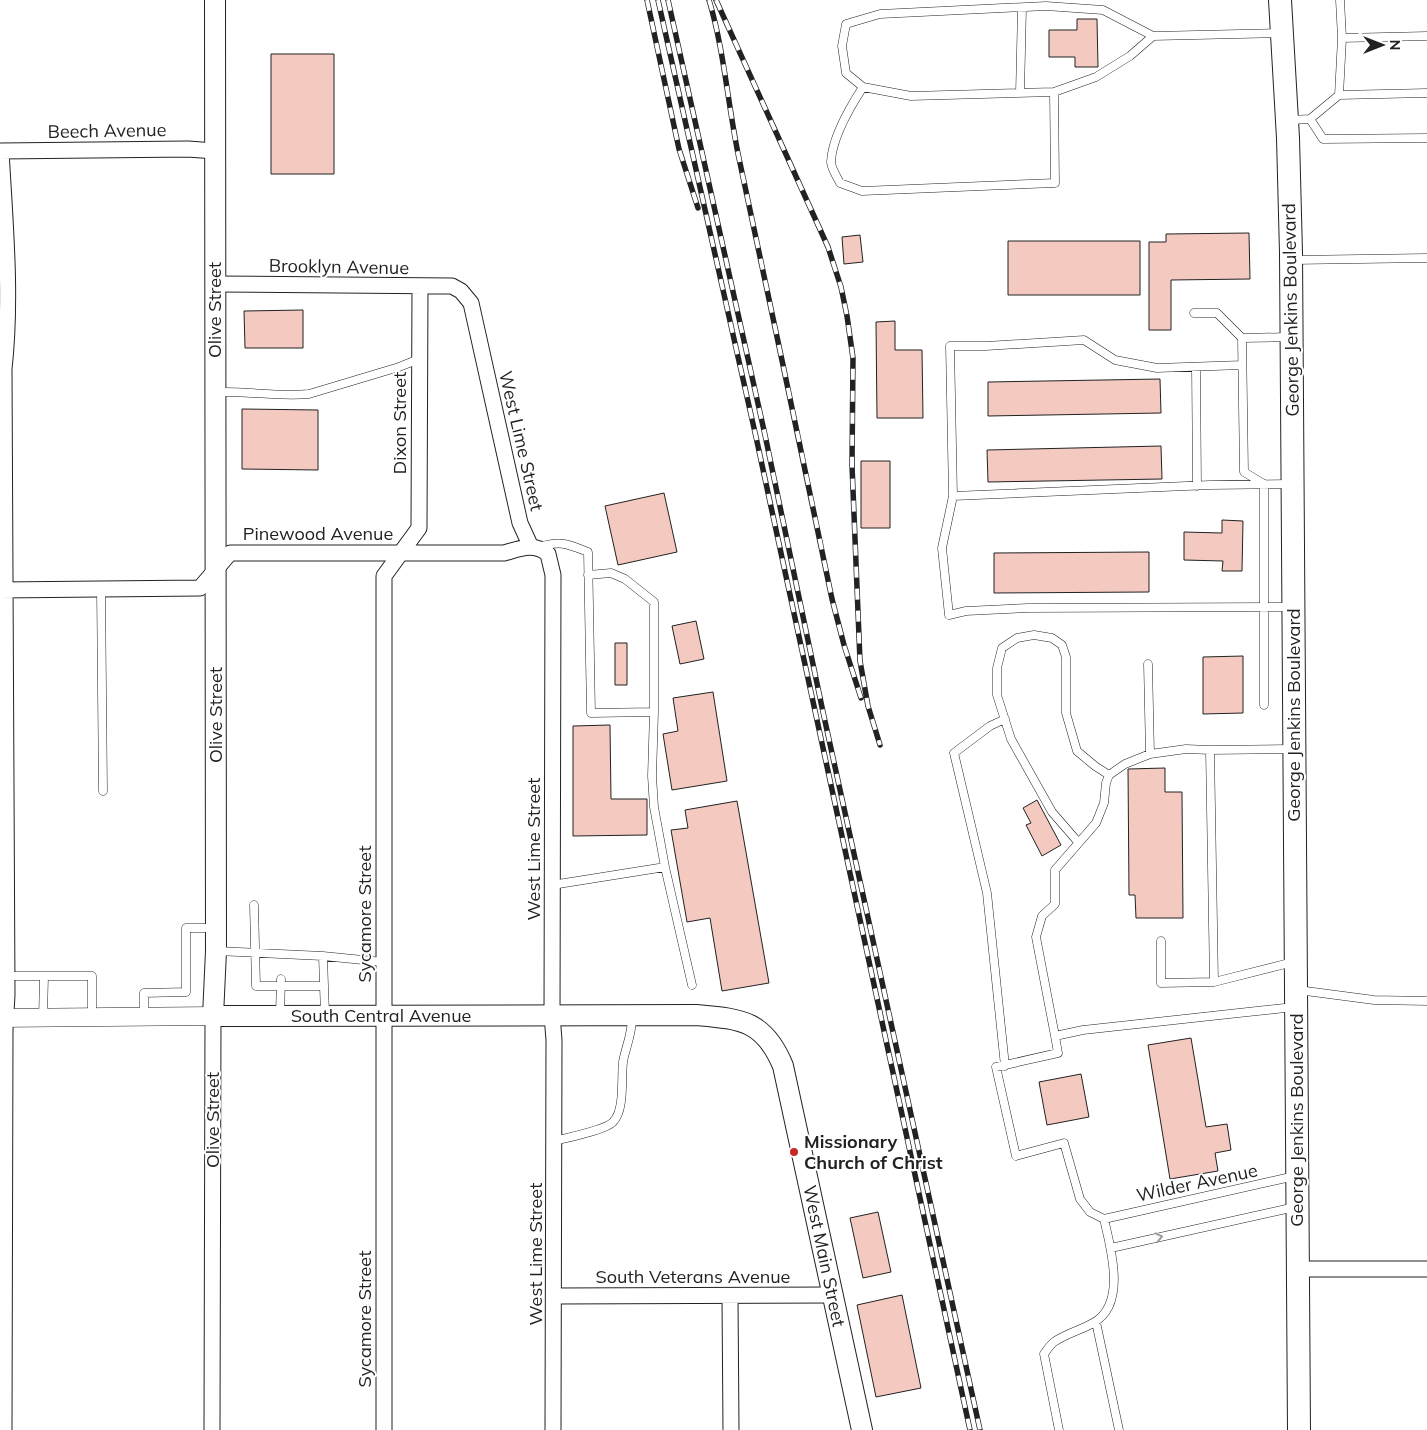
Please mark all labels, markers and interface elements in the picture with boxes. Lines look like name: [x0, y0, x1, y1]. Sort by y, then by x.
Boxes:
north arrow: [1357, 20, 1407, 70]
text: N: [1386, 40, 1404, 50]
street label: Beech Avenue: [47, 118, 167, 143]
street label: George Jenkins Boulevard: [1277, 203, 1304, 417]
street label: Brooklyn Avenue: [269, 254, 409, 279]
street label: Olive Street: [203, 262, 226, 358]
street label: West Lime Street: [494, 369, 549, 513]
street label: Dixon Street: [388, 372, 411, 474]
street label: Pinewood Avenue: [243, 522, 393, 545]
street label: George Jenkins Boulevard: [1282, 608, 1305, 822]
street label: Olive Street: [204, 667, 227, 763]
street label: West Lime Street: [522, 778, 545, 920]
street label: Sycamore Street: [353, 846, 376, 982]
street label: South Central Avenue: [291, 1004, 471, 1027]
street label: George Jenkins Boulevard: [1285, 1013, 1308, 1227]
street label: Olive Street: [201, 1072, 224, 1168]
place label: Missionary Church of Christ: [804, 1130, 943, 1174]
marker: Missionary Church of Christ: [788, 1146, 800, 1158]
street label: Wilder Avenue: [1134, 1158, 1259, 1207]
street label: West Lime Street: [524, 1183, 547, 1325]
street label: West Main Street: [798, 1183, 851, 1329]
one-way arrow: [1154, 1232, 1163, 1243]
street label: Sycamore Street: [353, 1251, 376, 1387]
street label: South Veterans Avenue: [596, 1265, 790, 1288]

